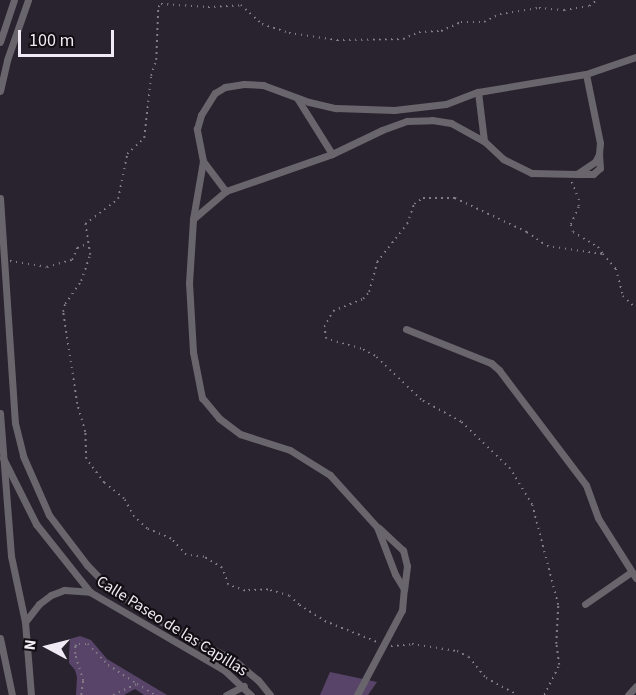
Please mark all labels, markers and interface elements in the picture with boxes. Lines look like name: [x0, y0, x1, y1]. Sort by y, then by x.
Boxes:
scale bar: [21, 18, 117, 56]
text: 100 m: [29, 28, 74, 53]
street label: Calle Paseo de las Capillas: [93, 572, 251, 680]
north arrow: [18, 617, 78, 677]
text: N: [19, 638, 42, 651]

